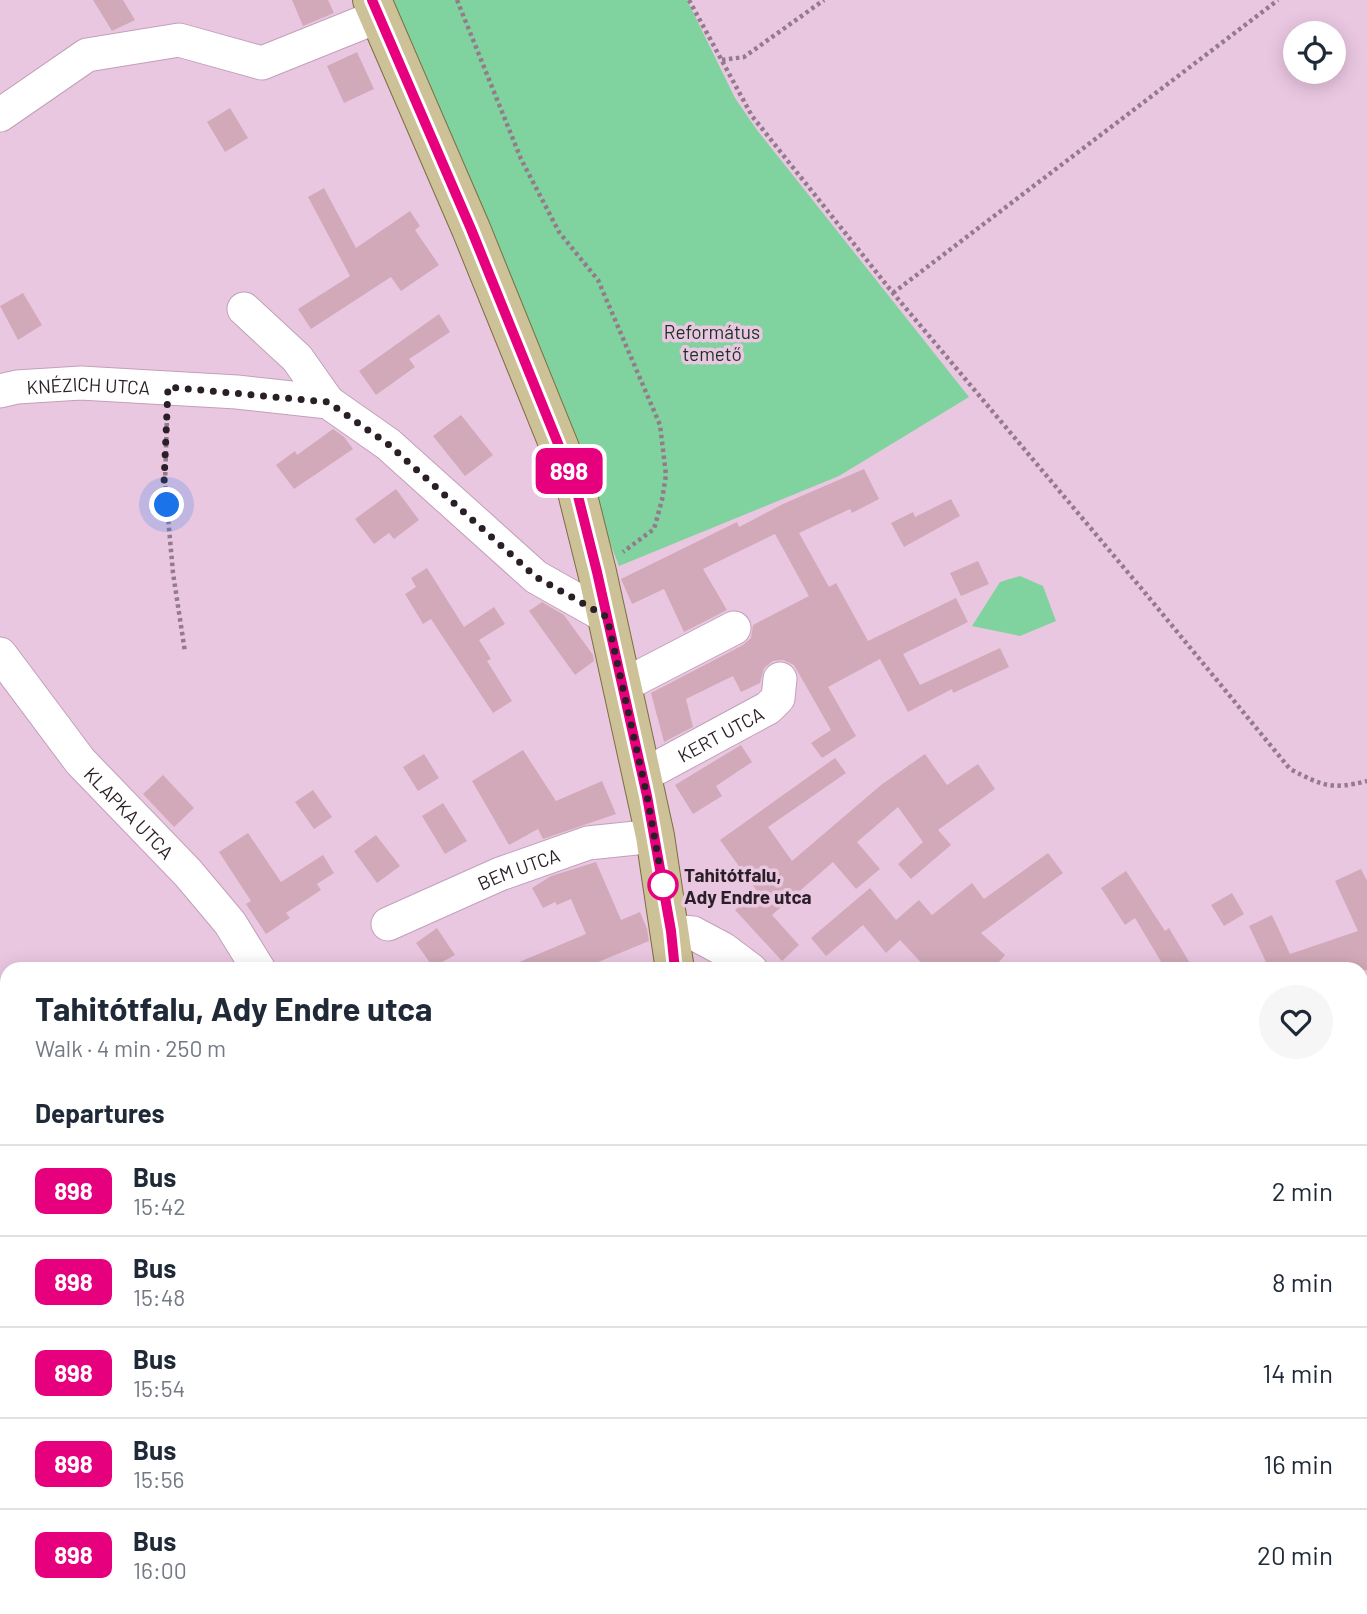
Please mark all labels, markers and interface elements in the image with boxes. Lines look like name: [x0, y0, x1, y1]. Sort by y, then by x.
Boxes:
map controls: [1283, 21, 1346, 84]
button: locate: [1283, 21, 1346, 84]
park label: Református temető: [664, 320, 760, 365]
street label: KNÉZICH UTCA: [26, 371, 151, 398]
line badge: 898: [529, 448, 609, 494]
text: 898: [550, 456, 588, 485]
your location: [149, 487, 184, 522]
street label: KERT UTCA: [673, 701, 767, 766]
street label: KLAPKA UTCA: [80, 762, 179, 863]
street label: BEM UTCA: [474, 842, 563, 894]
place label: Tahitótfalu, Ady Endre utca: [684, 863, 812, 908]
marker: Tahitótfalu, Ady Endre utca: [648, 870, 678, 900]
button: heart: [1259, 985, 1333, 1059]
text: Tahitótfalu, Ady Endre utca: [35, 988, 433, 1028]
text: Walk · 4 min · 250 m: [35, 1034, 226, 1062]
text: Departures: [35, 1097, 165, 1128]
text: Bus: [133, 1161, 176, 1192]
text: 2 min: [1272, 1175, 1333, 1206]
text: 898: [54, 1176, 93, 1205]
text: 15:42: [133, 1192, 186, 1220]
text: Bus: [133, 1252, 176, 1283]
text: 8 min: [1272, 1266, 1333, 1297]
text: 898: [54, 1267, 93, 1296]
text: 15:48: [133, 1283, 185, 1311]
text: Bus: [133, 1343, 176, 1374]
text: 14 min: [1262, 1357, 1333, 1388]
text: 898: [54, 1358, 93, 1387]
text: 15:54: [133, 1374, 185, 1402]
text: Bus: [133, 1434, 176, 1465]
text: 16 min: [1263, 1448, 1333, 1479]
text: 898: [54, 1449, 93, 1478]
text: 15:56: [133, 1465, 184, 1493]
text: Bus: [133, 1525, 176, 1556]
text: 20 min: [1257, 1539, 1333, 1570]
text: 898: [54, 1540, 93, 1569]
text: 16:00: [133, 1556, 187, 1584]

